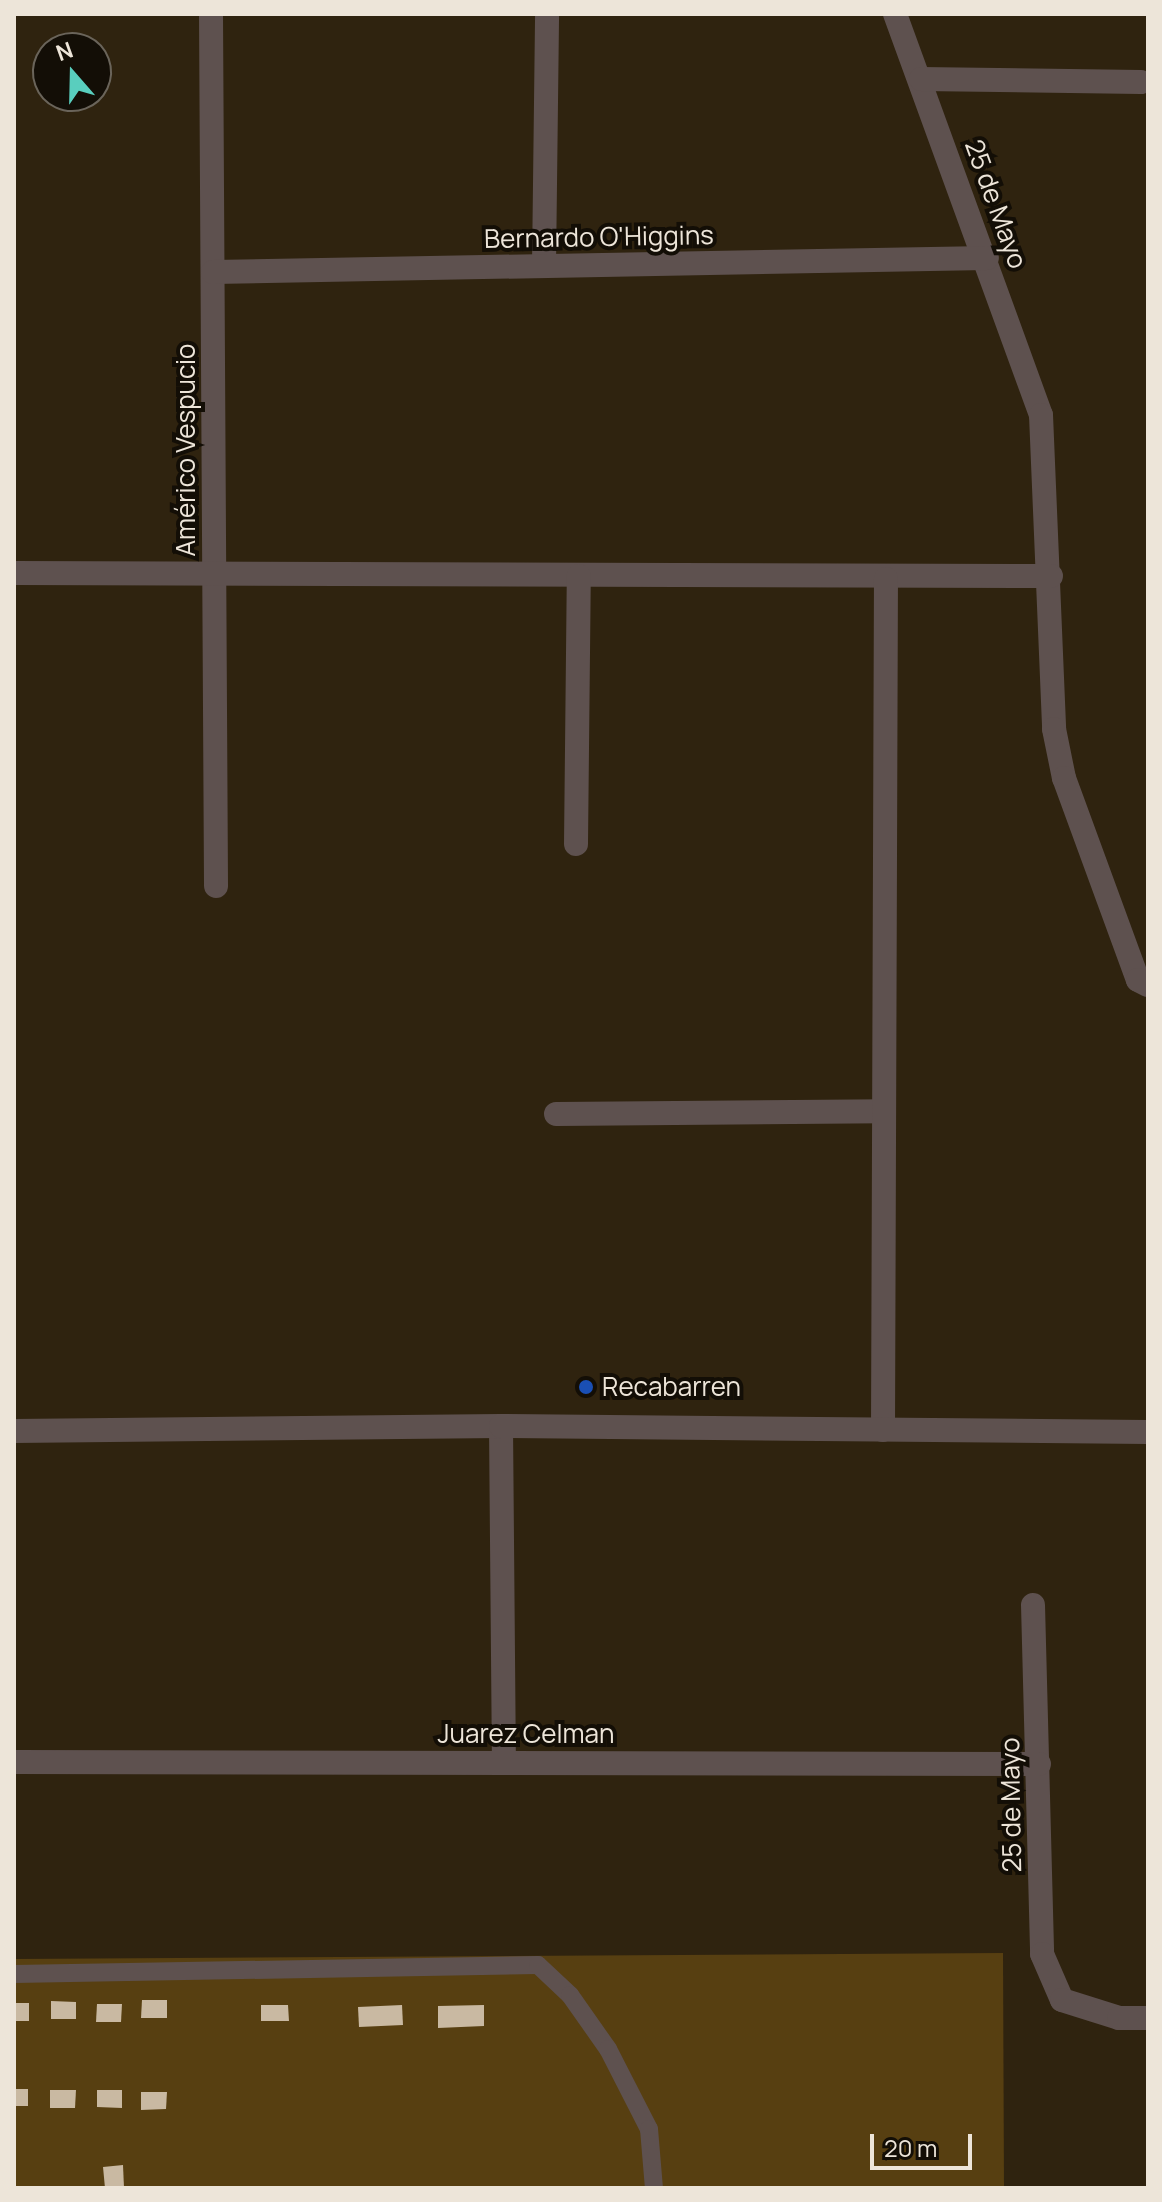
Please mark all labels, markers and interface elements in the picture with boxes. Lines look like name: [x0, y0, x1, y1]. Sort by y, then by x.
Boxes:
north arrow: [32, 32, 112, 112]
text: N: [52, 35, 77, 68]
street label: 25 de Mayo: [958, 135, 1034, 273]
street label: Bernardo O'Higgins: [484, 219, 714, 255]
street label: Américo Vespucio: [170, 343, 202, 557]
place label: Recabarren: [602, 1371, 741, 1403]
marker: Recabarren: [577, 1378, 595, 1396]
street label: Juarez Celman: [437, 1718, 615, 1750]
street label: 25 de Mayo: [994, 1737, 1028, 1873]
scale bar: [874, 2118, 976, 2168]
text: 20 m: [884, 2131, 937, 2164]

